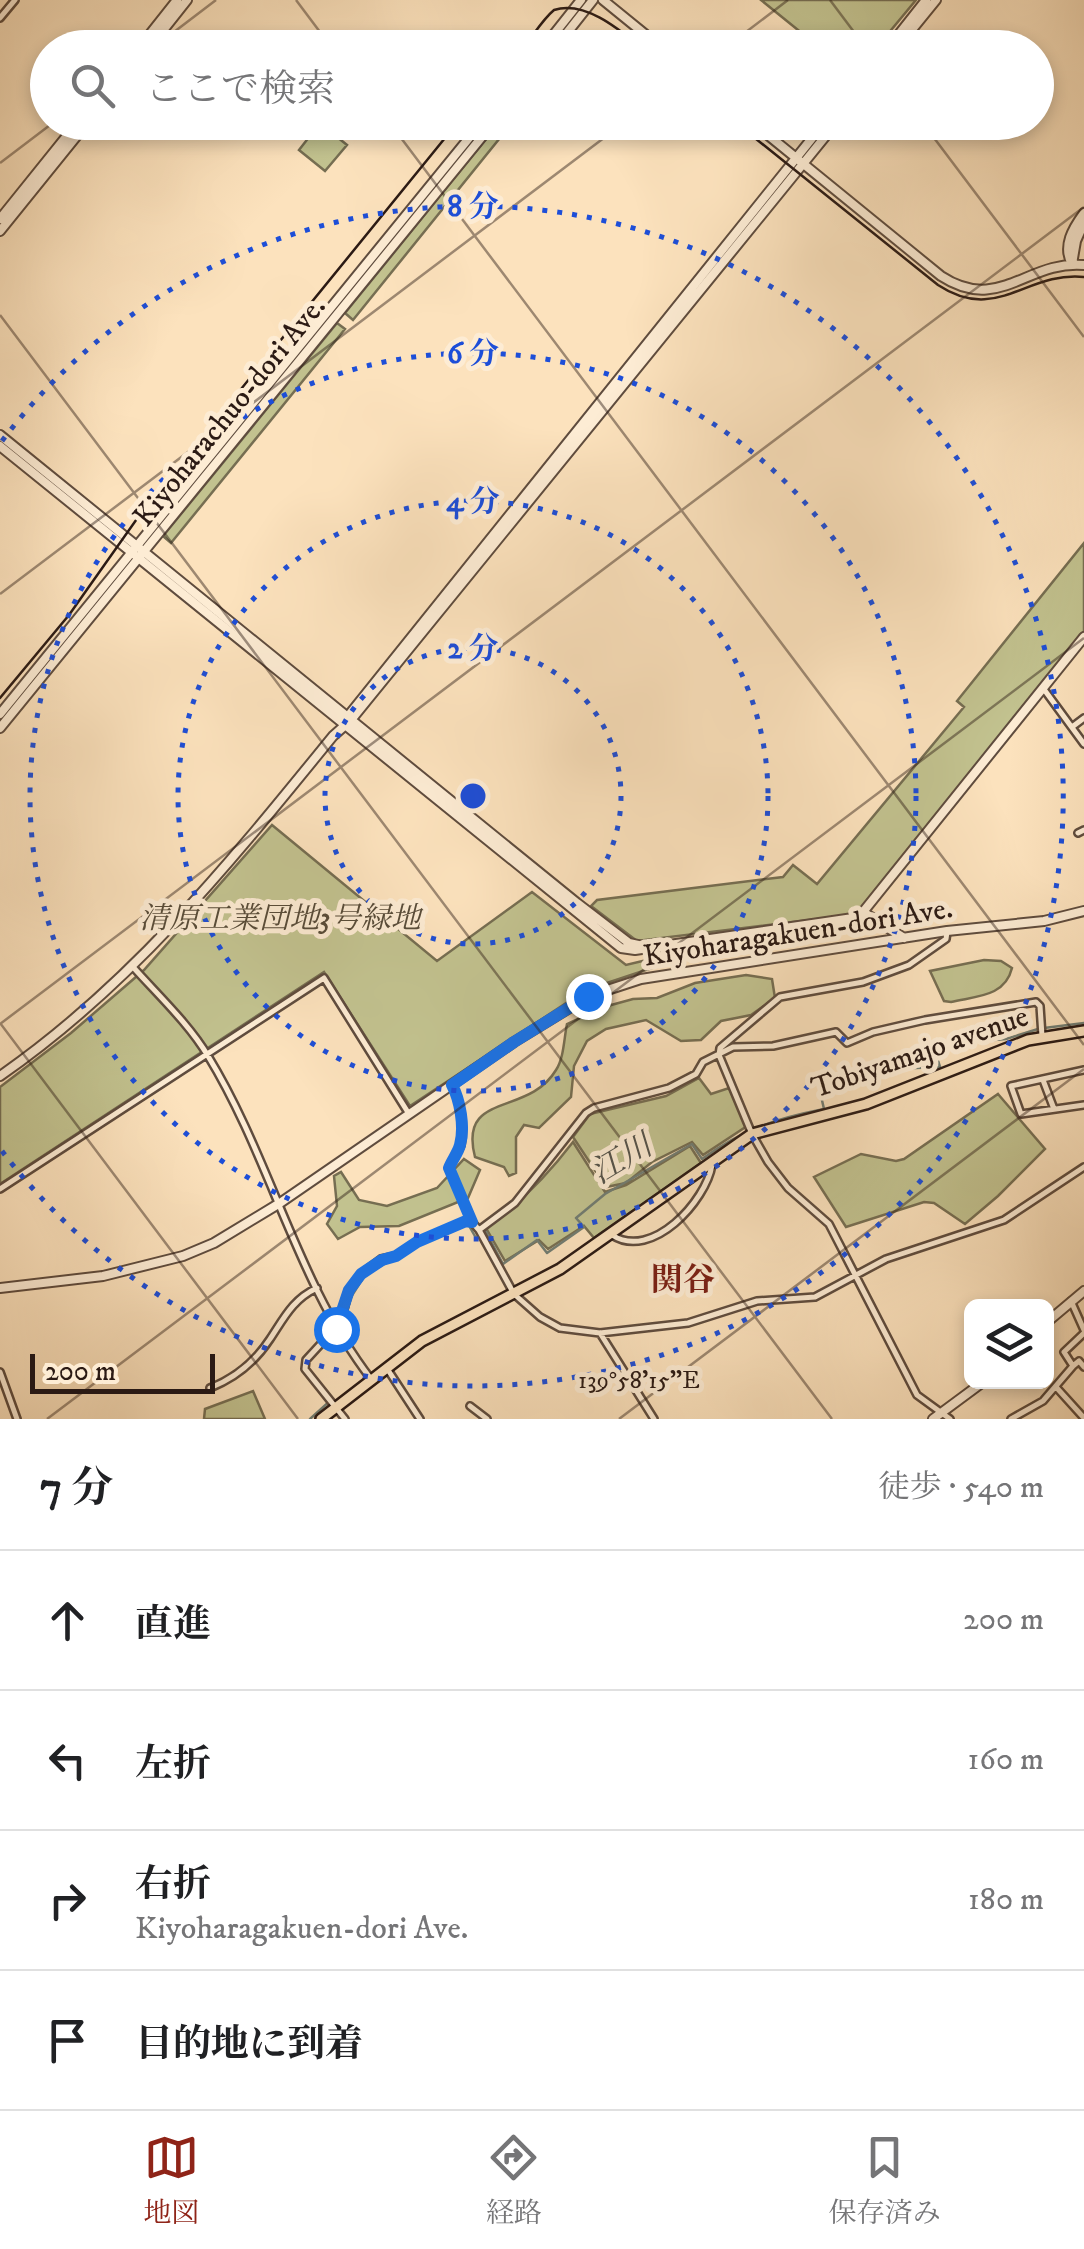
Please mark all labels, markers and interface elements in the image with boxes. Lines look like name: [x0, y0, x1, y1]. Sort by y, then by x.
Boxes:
search box: [30, 30, 1054, 140]
icon: search: [65, 58, 120, 113]
text: ここで検索: [145, 66, 335, 114]
text: 8 分: [447, 189, 499, 226]
street label: Kiyoharachuo-dori Ave.: [126, 289, 334, 535]
text: 6 分: [447, 336, 499, 373]
text: 4 分: [446, 484, 500, 521]
text: 2 分: [447, 631, 499, 668]
centre of rings: [455, 778, 491, 814]
street label: Kiyoharagakuen-dori Ave.: [641, 890, 955, 976]
park label: 清原工業団地3号緑地: [139, 901, 424, 938]
route end: [566, 974, 612, 1020]
street label: Tobiyamajo avenue: [807, 999, 1033, 1107]
water label: 江川: [584, 1125, 662, 1194]
district label: 関谷: [651, 1261, 715, 1301]
map controls: [964, 1299, 1054, 1389]
button: layers: [964, 1299, 1054, 1389]
route start: [314, 1307, 360, 1353]
scale bar: [30, 1349, 215, 1394]
text: 200 m: [45, 1354, 116, 1389]
text: 139°58'15"E: [578, 1365, 700, 1396]
text: 7 分: [40, 1463, 113, 1515]
text: 徒歩 · 540 m: [878, 1468, 1044, 1508]
icon: ahead: [40, 1593, 95, 1648]
text: 200 m: [963, 1600, 1044, 1640]
text: 直進: [135, 1601, 211, 1649]
icon: left: [40, 1733, 95, 1788]
text: 160 m: [968, 1740, 1044, 1780]
text: 左折: [135, 1741, 211, 1789]
text: 右折: [135, 1861, 211, 1909]
icon: right: [40, 1873, 95, 1928]
text: 180 m: [968, 1880, 1044, 1920]
text: Kiyoharagakuen-dori Ave.: [135, 1909, 468, 1949]
icon: arrive: [40, 2013, 95, 2068]
text: 目的地に到着: [135, 2021, 363, 2069]
tab: 地図: [143, 2130, 199, 2231]
tab: 経路: [486, 2130, 542, 2231]
tab: 保存済み: [829, 2130, 941, 2231]

